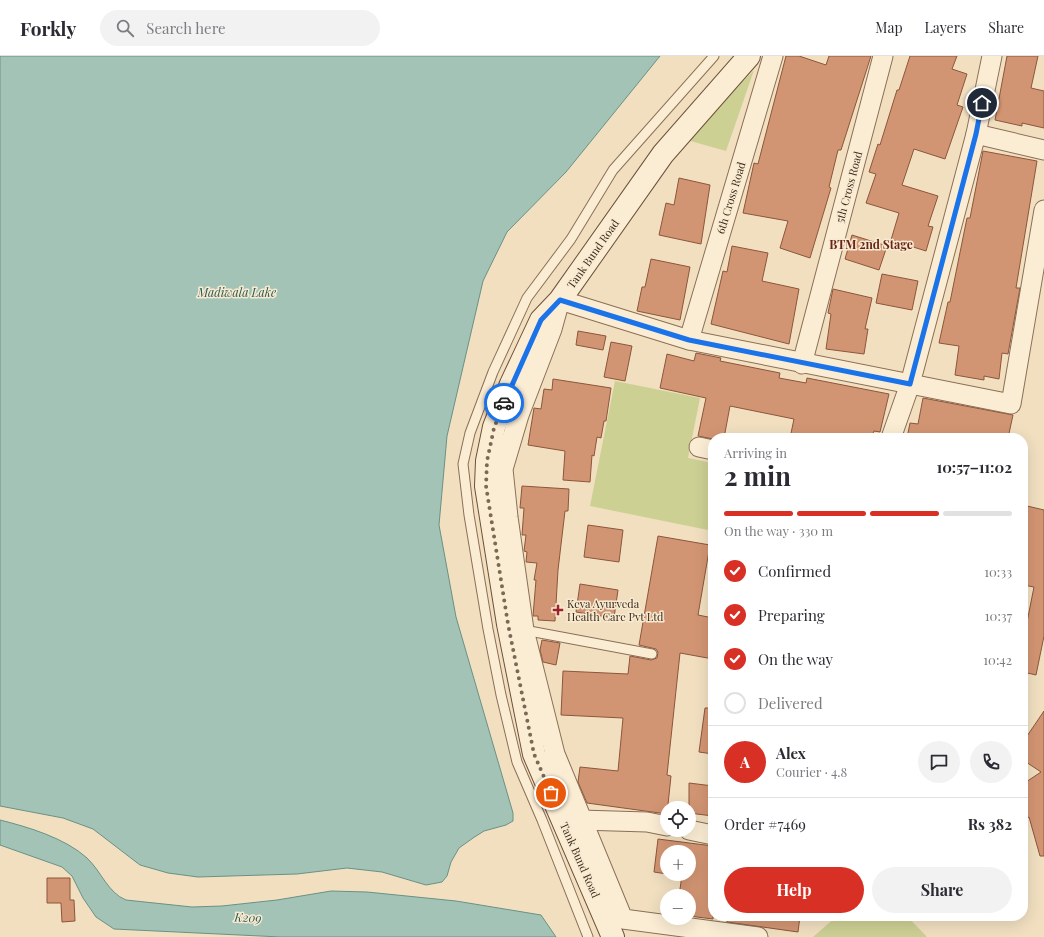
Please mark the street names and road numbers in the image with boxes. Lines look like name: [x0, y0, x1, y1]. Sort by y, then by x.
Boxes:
street label: 5th Cross Road: [832, 149, 865, 224]
street label: 6th Cross Road: [712, 159, 749, 236]
street label: Tank Bund Road: [563, 216, 622, 291]
street label: Tank Bund Road: [557, 820, 604, 901]

